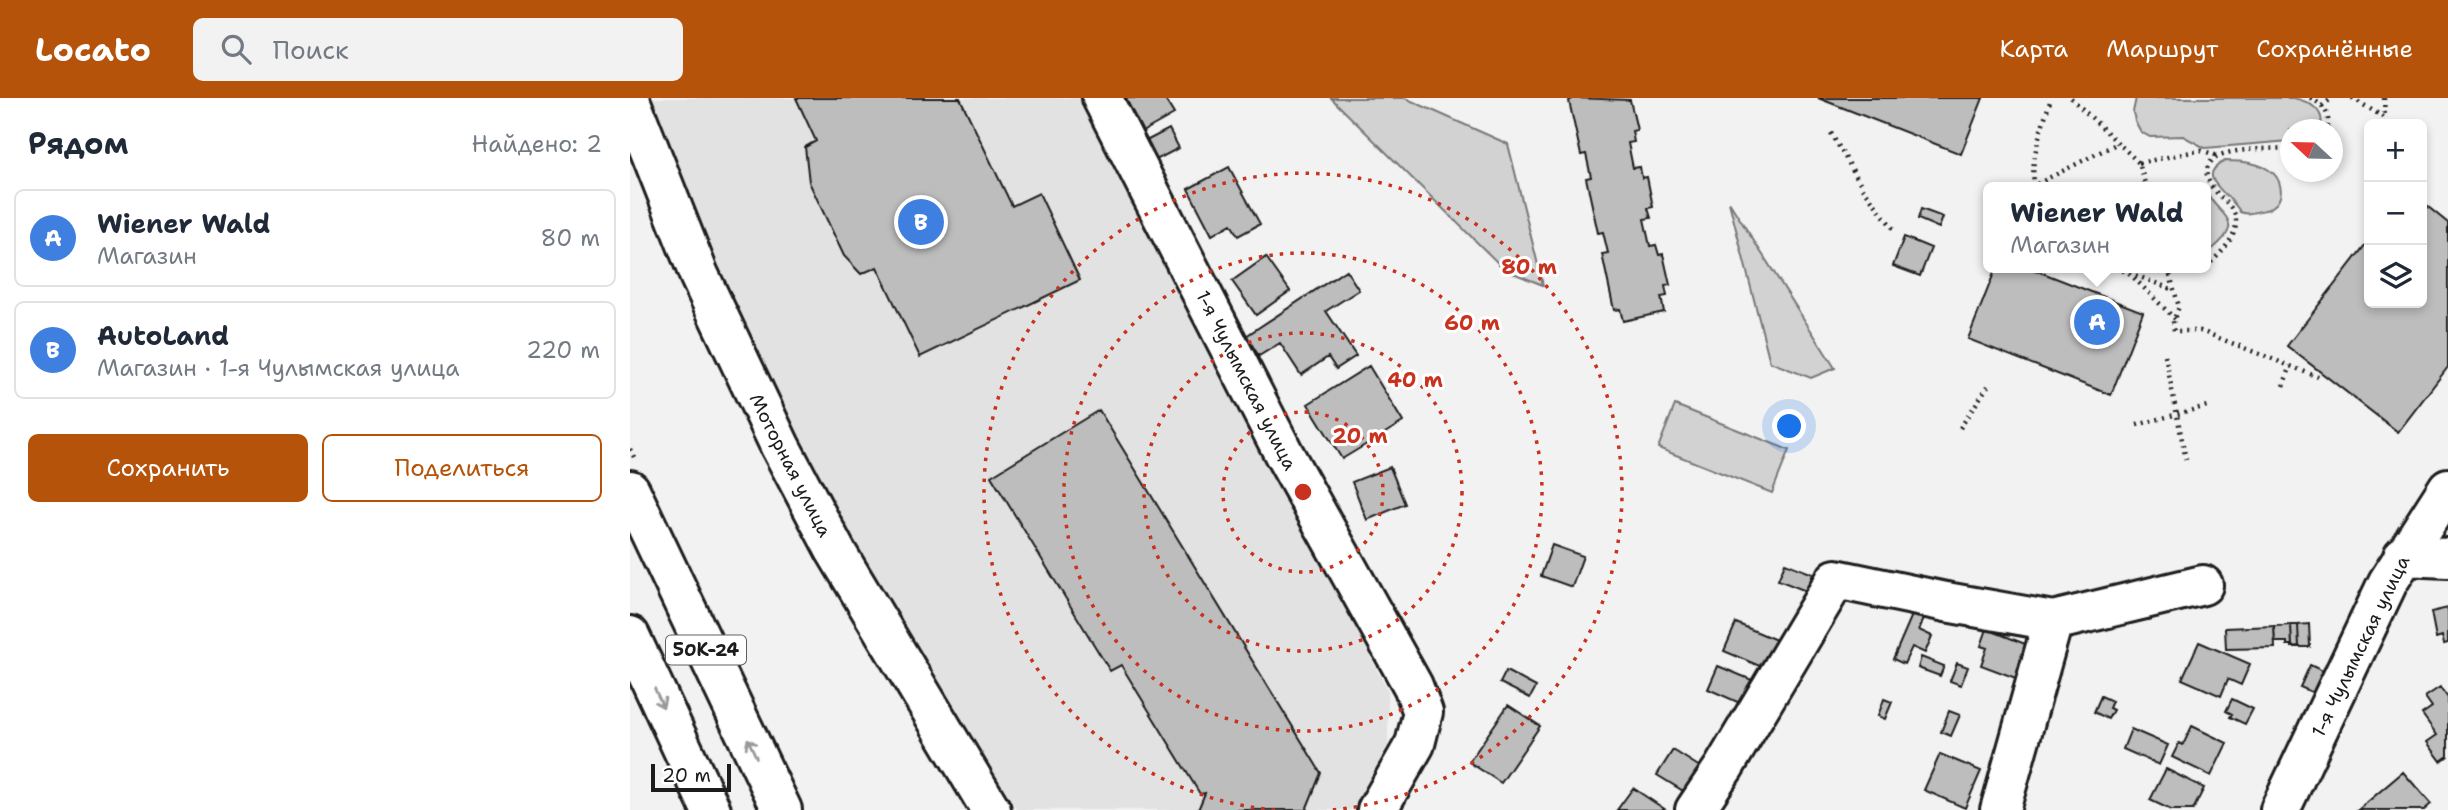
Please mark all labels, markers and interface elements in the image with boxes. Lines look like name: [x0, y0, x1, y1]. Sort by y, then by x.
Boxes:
search box: [193, 18, 683, 81]
text: Locato: [35, 27, 151, 72]
icon: search: [217, 30, 255, 68]
text: Поиск: [273, 32, 349, 67]
text: Карта: [2000, 33, 2068, 65]
text: Маршрут: [2106, 33, 2218, 65]
text: Сохранённые: [2256, 33, 2413, 65]
north arrow: [2280, 119, 2343, 182]
map controls: [2364, 119, 2427, 308]
button: +: [2364, 119, 2427, 182]
text: Рядом: [28, 123, 128, 164]
text: Найдено: 2: [472, 129, 602, 159]
popup: [1983, 182, 2211, 273]
button: −: [2364, 182, 2427, 245]
text: Wiener Wald: [2010, 195, 2184, 230]
pin: B: [898, 196, 944, 248]
text: Wiener Wald: [97, 206, 270, 241]
text: A: [44, 223, 62, 253]
text: 80 m: [541, 223, 600, 253]
text: Магазин: [2010, 230, 2110, 260]
text: Магазин: [97, 241, 197, 271]
button: layers: [2364, 245, 2427, 308]
text: 80 m: [1501, 253, 1557, 281]
street label: 1-я Чулымская улица: [1190, 286, 1303, 475]
pin: A: [2074, 296, 2120, 348]
text: 60 m: [1444, 309, 1500, 337]
text: AutoLand: [97, 318, 229, 353]
text: B: [46, 335, 60, 365]
text: 220 m: [526, 335, 600, 365]
text: Магазин · 1-я Чулымская улица: [97, 353, 460, 383]
text: 40 m: [1387, 366, 1443, 394]
street label: Моторная улица: [744, 389, 838, 541]
your location: [1772, 409, 1806, 443]
text: 20 m: [1332, 422, 1388, 450]
button: Сохранить: [28, 434, 308, 502]
button: Поделиться: [322, 434, 602, 502]
centre of rings: [1291, 480, 1315, 504]
street label: 1-я Чулымская улица: [2306, 551, 2415, 741]
road number: 50К-24: [666, 636, 746, 664]
one-way arrow: [653, 687, 666, 708]
one-way arrow: [745, 738, 759, 759]
scale bar: [651, 761, 732, 793]
text: 20 m: [662, 763, 711, 788]

